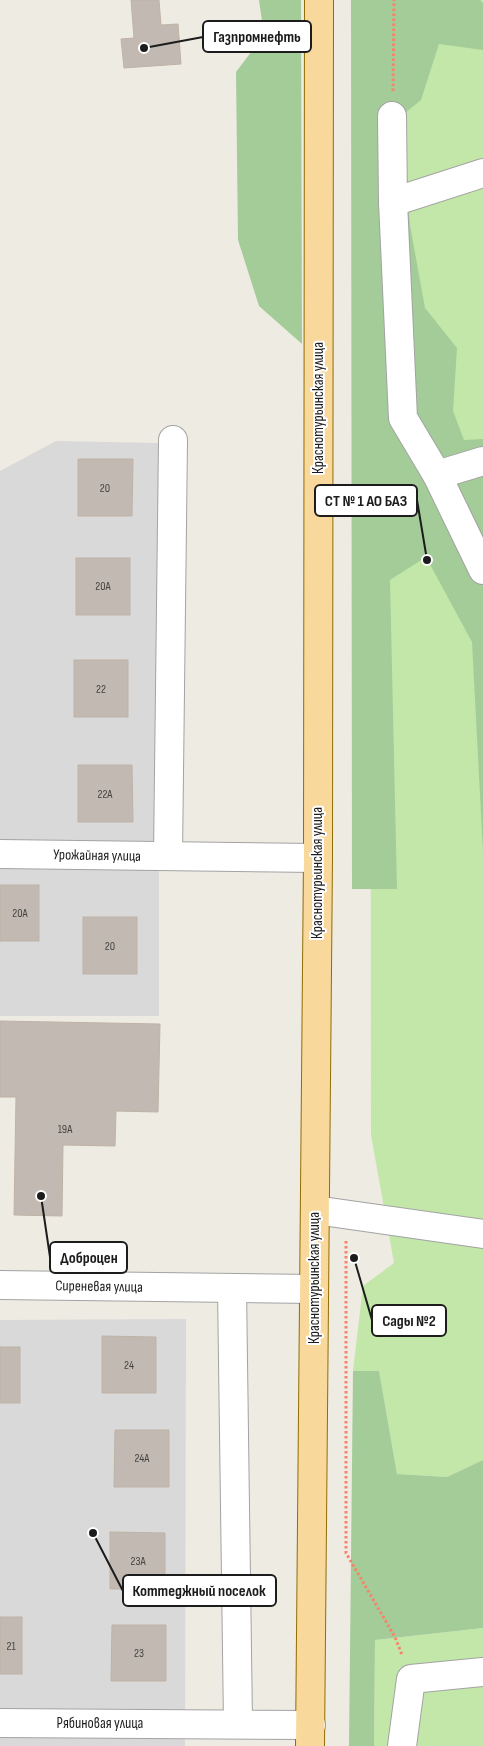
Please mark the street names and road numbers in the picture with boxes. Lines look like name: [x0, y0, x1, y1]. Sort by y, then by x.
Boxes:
street label: Краснотурьинская улица: [309, 342, 328, 474]
street label: Краснотурьинская улица: [308, 807, 327, 939]
street label: Урожайная улица: [53, 845, 141, 866]
street label: Краснотурьинская улица: [305, 1212, 324, 1344]
street label: Сиреневая улица: [55, 1276, 143, 1297]
street label: Рябиновая улица: [57, 1714, 144, 1733]

